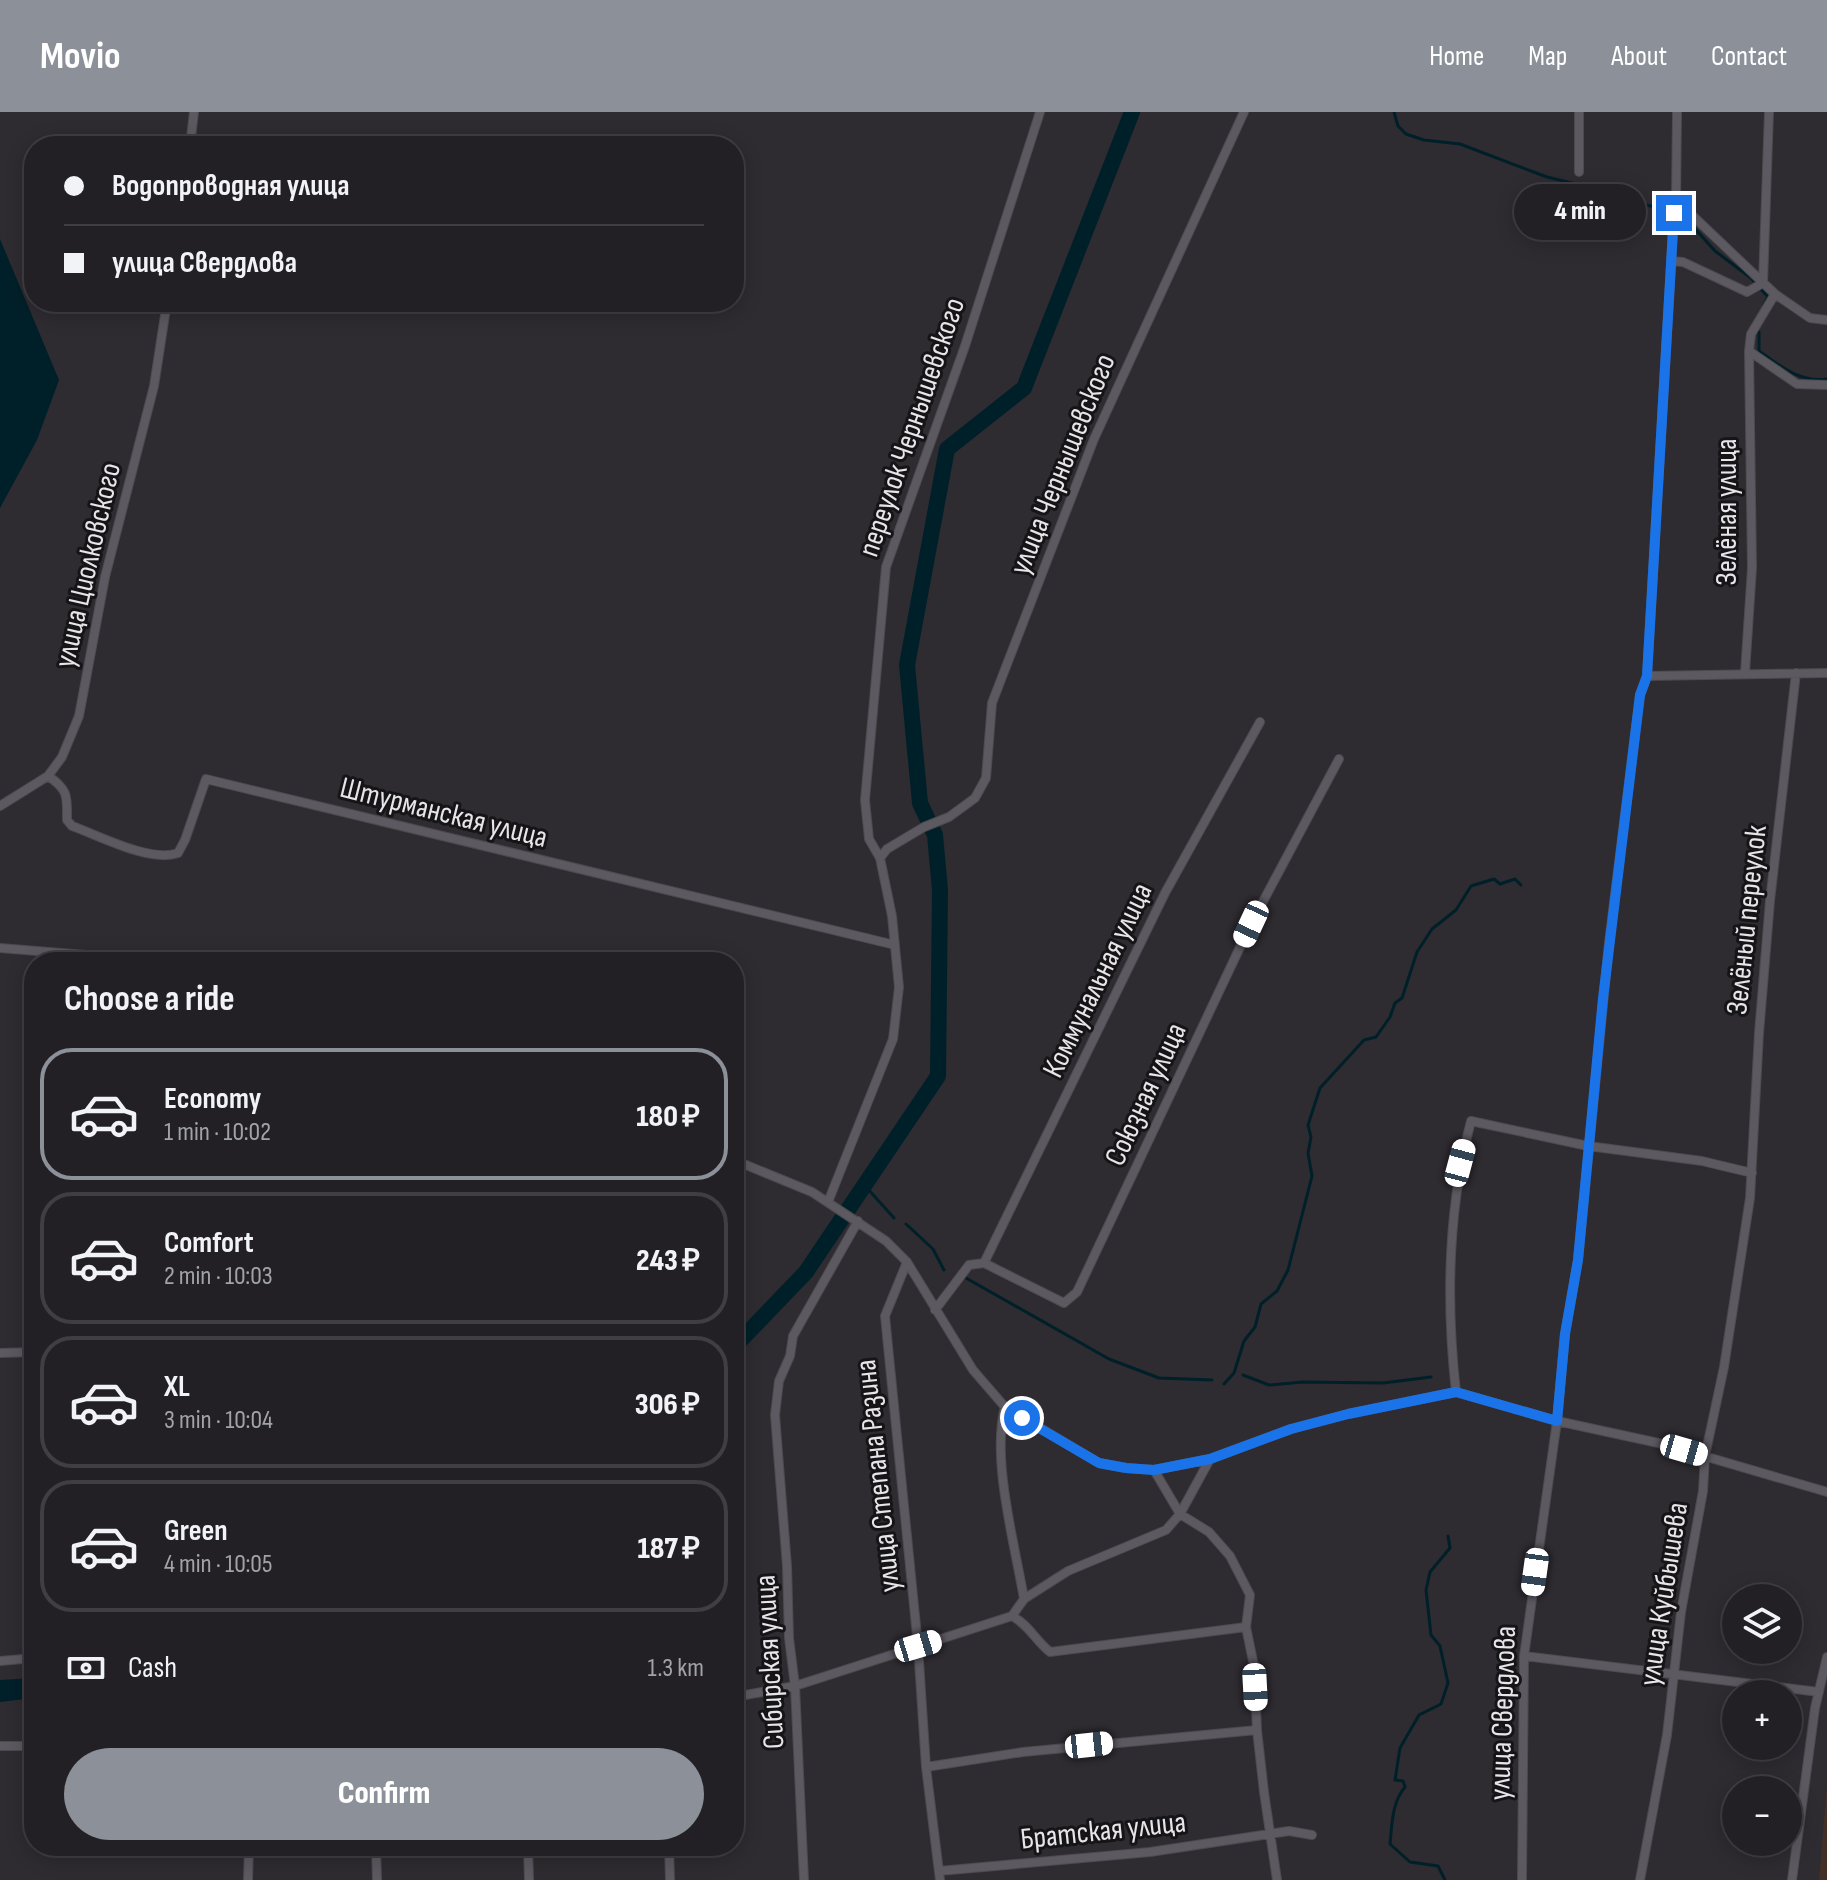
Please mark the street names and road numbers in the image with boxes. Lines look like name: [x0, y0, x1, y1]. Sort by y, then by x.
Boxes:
street label: переулок Чернышевского: [851, 293, 973, 561]
street label: улица Чернышевского: [1002, 349, 1124, 580]
street label: Зелёная улица: [1709, 438, 1745, 586]
street label: улица Циолковского: [47, 459, 129, 671]
street label: Штурманская улица: [336, 770, 551, 856]
street label: Зелёный переулок: [1719, 823, 1775, 1016]
street label: Коммунальная улица: [1035, 877, 1161, 1084]
street label: Союзная улица: [1097, 1017, 1195, 1172]
street label: улица Степана Разина: [848, 1358, 908, 1594]
street label: улица Куйбышева: [1632, 1500, 1696, 1688]
street label: Сибирская улица: [747, 1574, 793, 1750]
street label: улица Свердлова: [1482, 1625, 1524, 1801]
street label: Братская улица: [1019, 1804, 1188, 1858]

